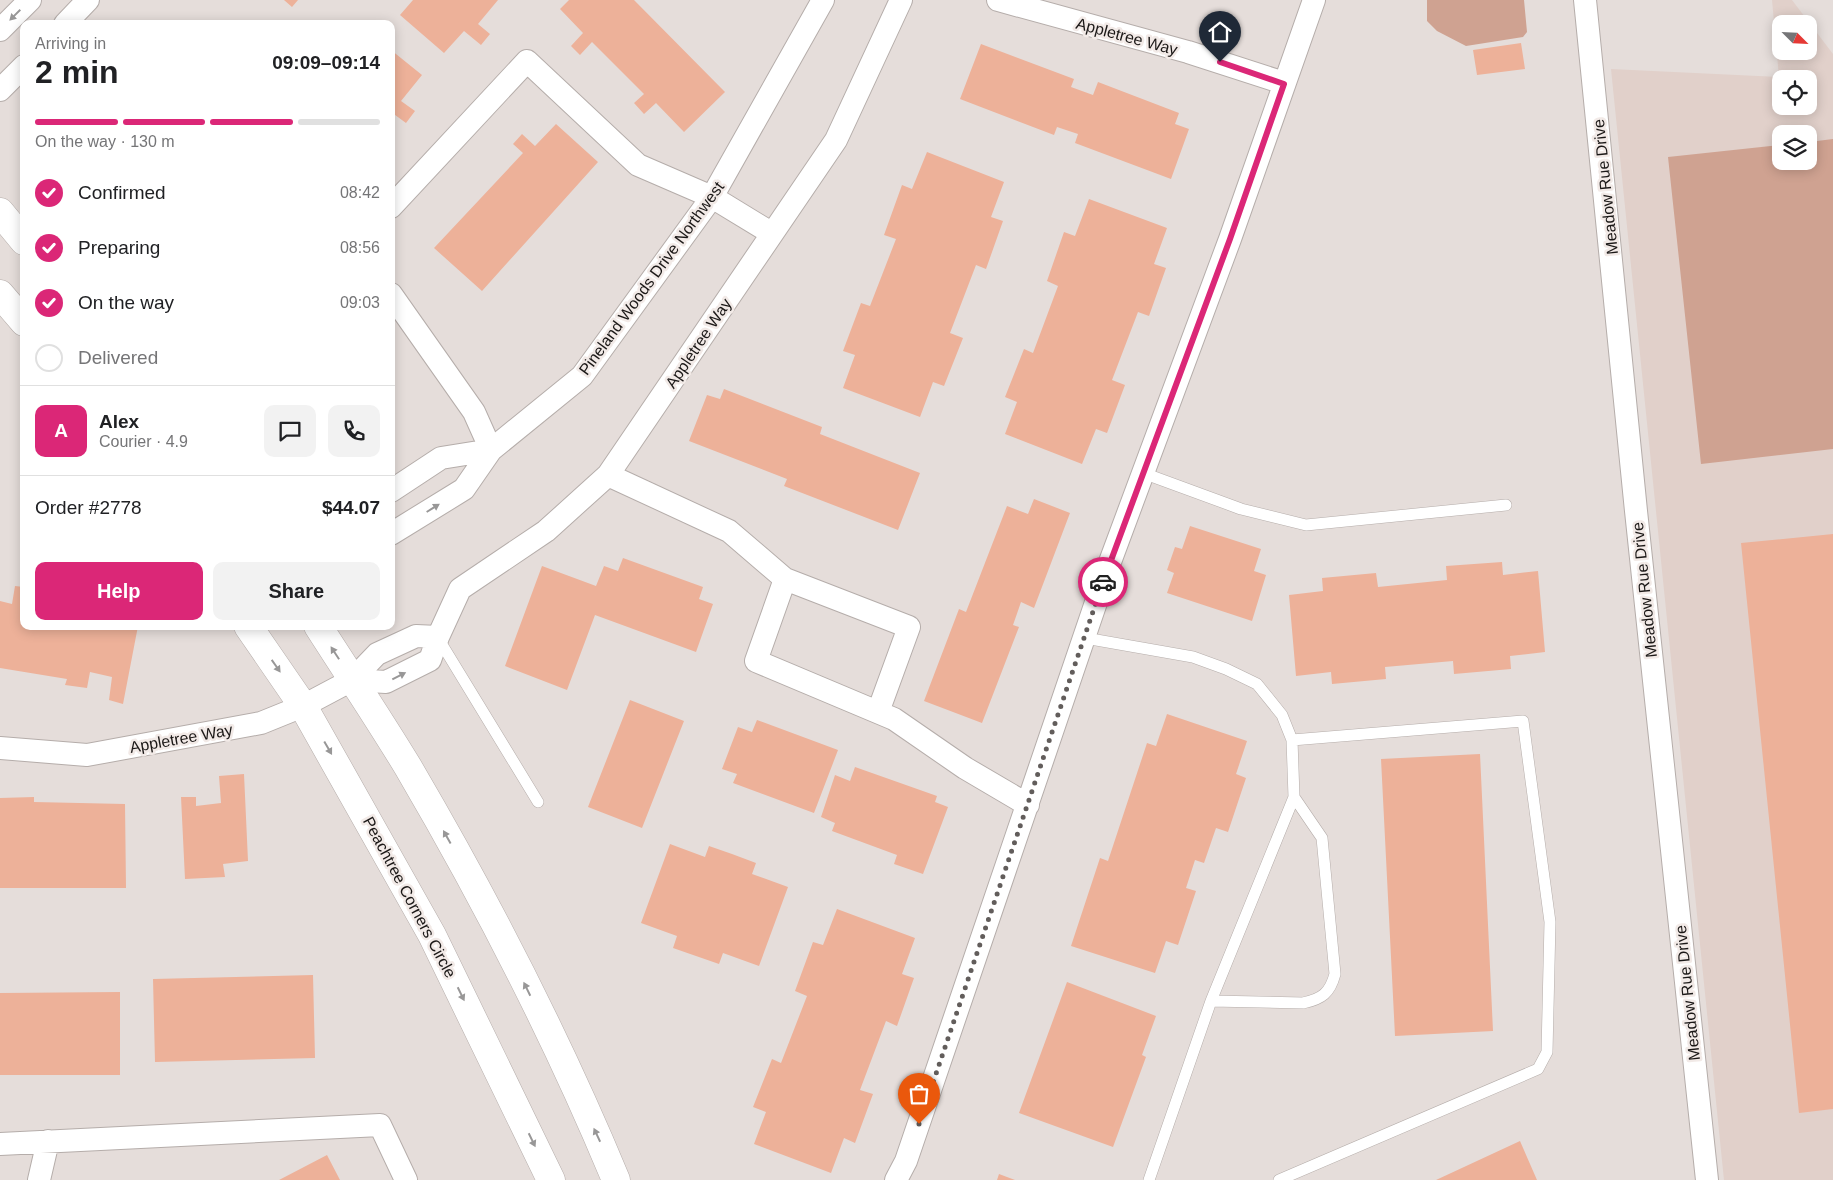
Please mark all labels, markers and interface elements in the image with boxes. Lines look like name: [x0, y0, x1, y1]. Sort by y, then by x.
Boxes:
one-way arrow: [9, 9, 21, 21]
pin: [1199, 11, 1241, 62]
street label: Appletree Way: [1074, 15, 1179, 58]
north arrow: [1772, 15, 1818, 60]
map controls: [1772, 15, 1817, 170]
icon: home: [1206, 18, 1234, 46]
text: Arriving in: [35, 35, 106, 52]
text: 09:09–09:14: [272, 52, 380, 73]
text: 2 min: [35, 54, 119, 90]
button: locate: [1772, 70, 1817, 115]
street label: Meadow Rue Drive: [1590, 118, 1621, 255]
button: layers: [1772, 125, 1817, 170]
text: On the way · 130 m: [35, 133, 175, 150]
street label: Pineland Woods Drive Northwest: [576, 178, 728, 378]
icon: check: [35, 179, 63, 207]
text: Confirmed: [78, 182, 166, 203]
text: 08:42: [340, 184, 380, 201]
icon: check: [35, 234, 63, 262]
text: Preparing: [78, 237, 160, 258]
text: 08:56: [340, 239, 380, 256]
icon: check: [35, 289, 63, 317]
text: On the way: [78, 292, 174, 313]
text: 09:03: [340, 294, 380, 311]
street label: Appletree Way: [662, 295, 735, 391]
text: Delivered: [78, 347, 158, 368]
button: chat: [264, 405, 316, 457]
button: phone: [328, 405, 380, 457]
text: Alex: [99, 411, 139, 432]
text: A: [54, 420, 68, 441]
text: Courier · 4.9: [99, 433, 188, 450]
text: Order #2778: [35, 497, 142, 518]
text: $44.07: [322, 497, 380, 518]
one-way arrow: [426, 504, 439, 513]
street label: Meadow Rue Drive: [1629, 521, 1660, 658]
courier: [1078, 557, 1128, 607]
button: Help: [35, 562, 203, 620]
button: Share: [213, 562, 380, 620]
icon: car: [1089, 568, 1117, 596]
one-way arrow: [330, 647, 340, 660]
one-way arrow: [271, 659, 281, 673]
one-way arrow: [392, 672, 407, 680]
street label: Appletree Way: [128, 721, 234, 756]
one-way arrow: [323, 742, 332, 755]
street label: Peachtree Corners Circle: [360, 814, 459, 981]
one-way arrow: [443, 830, 451, 845]
street label: Meadow Rue Drive: [1672, 924, 1703, 1061]
one-way arrow: [523, 981, 531, 996]
one-way arrow: [457, 987, 465, 1001]
pin: [898, 1073, 940, 1124]
icon: bag: [905, 1080, 933, 1108]
one-way arrow: [593, 1128, 601, 1142]
one-way arrow: [528, 1133, 536, 1148]

